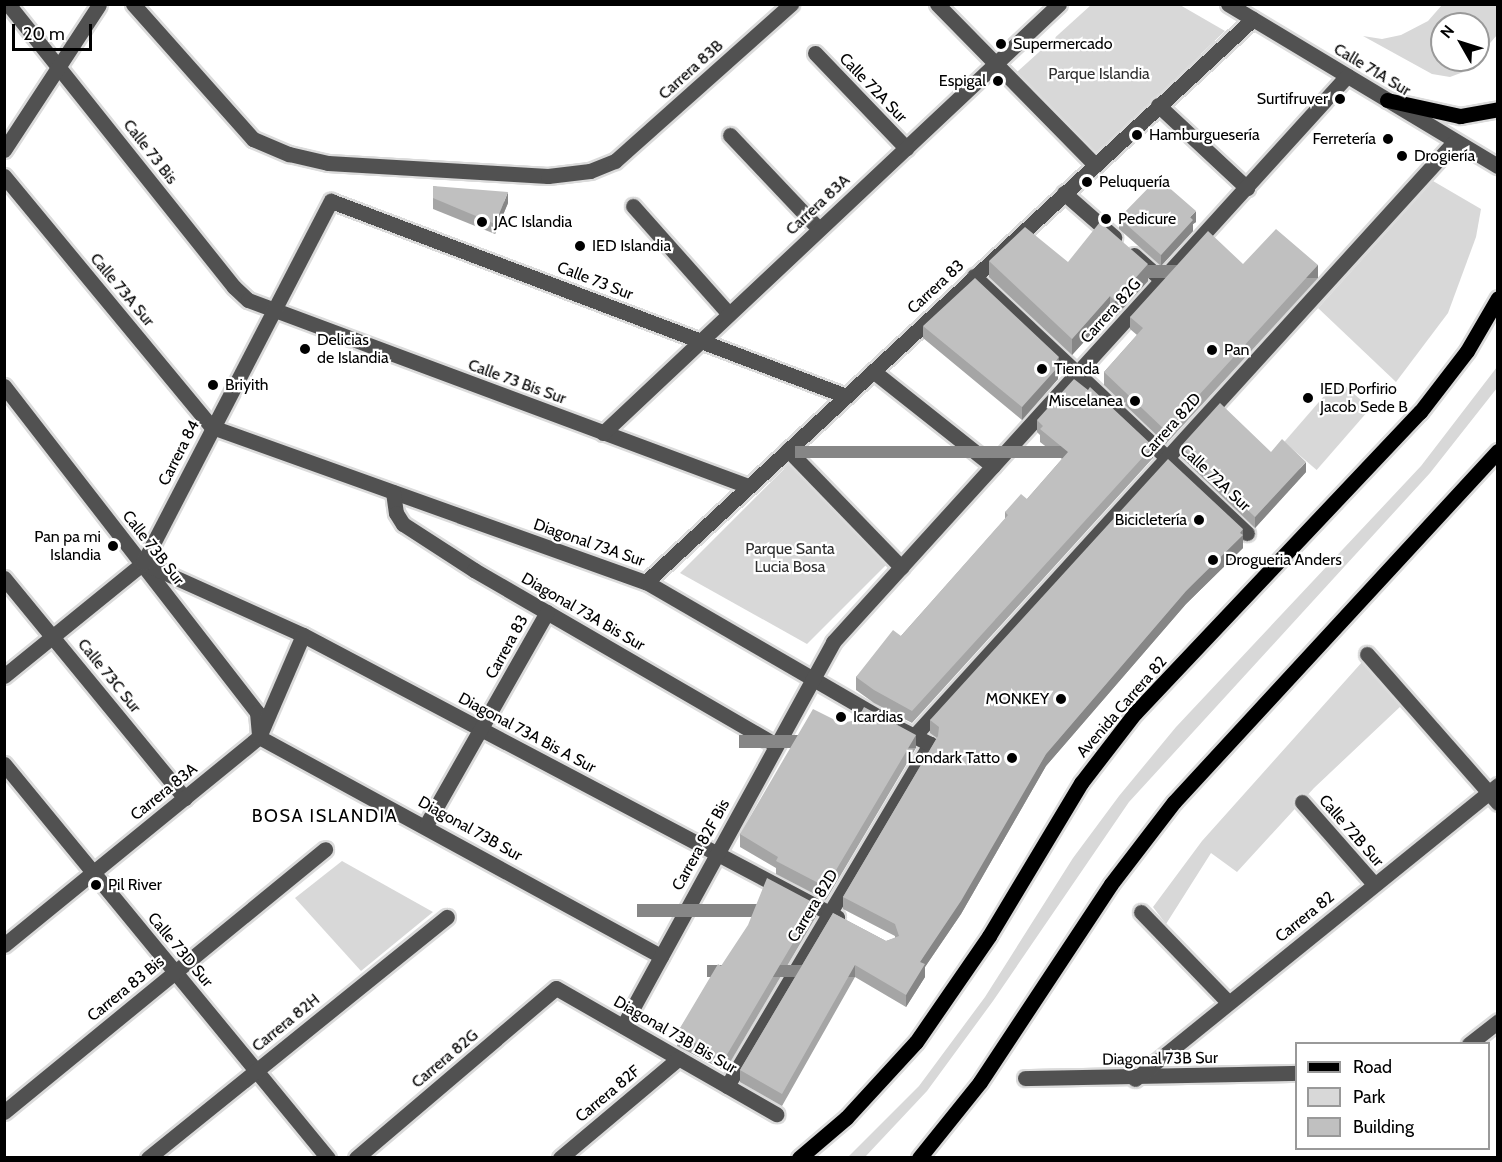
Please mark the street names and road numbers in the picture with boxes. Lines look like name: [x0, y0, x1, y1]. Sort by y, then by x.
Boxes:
street label: Carrera 83B: [655, 36, 727, 104]
street label: Calle 71A Sur: [1330, 40, 1414, 100]
street label: Calle 72A Sur: [835, 49, 911, 127]
street label: Calle 73 Bis: [119, 116, 181, 188]
street label: Carrera 83A: [782, 171, 854, 239]
street label: Calle 73A Sur: [86, 249, 158, 331]
street label: Carrera 83: [904, 256, 968, 318]
street label: Calle 73 Sur: [554, 258, 636, 304]
street label: Carrera 82G: [1077, 275, 1145, 347]
street label: Calle 73 Bis Sur: [465, 355, 569, 409]
street label: Carrera 82D: [1137, 389, 1205, 463]
street label: Carrera 84: [154, 417, 204, 489]
street label: Calle 72A Sur: [1176, 441, 1254, 515]
street label: Calle 73B Sur: [118, 507, 188, 589]
street label: Diagonal 73A Sur: [531, 515, 647, 571]
street label: Diagonal 73A Bis Sur: [518, 569, 648, 655]
street label: Carrera 83: [482, 612, 532, 682]
street label: Calle 73C Sur: [73, 635, 145, 717]
street label: Avenida Carrera 82: [1073, 653, 1171, 761]
street label: Diagonal 73A Bis A Sur: [455, 689, 599, 777]
street label: Carrera 83A: [127, 759, 201, 825]
street label: Calle 72B Sur: [1315, 791, 1387, 871]
street label: Diagonal 73B Sur: [415, 793, 525, 865]
street label: Carrera 82F Bis: [668, 796, 734, 894]
street label: Carrera 82D: [784, 866, 842, 946]
street label: Carrera 82: [1272, 888, 1338, 946]
street label: Calle 73D Sur: [143, 909, 217, 991]
street label: Carrera 83 Bis: [84, 952, 168, 1026]
street label: Carrera 82H: [248, 990, 324, 1056]
street label: Diagonal 73B Bis Sur: [610, 992, 740, 1078]
street label: Carrera 82G: [408, 1026, 482, 1092]
street label: Diagonal 73B Sur: [1102, 1048, 1218, 1070]
street label: Carrera 82F: [572, 1061, 644, 1127]

